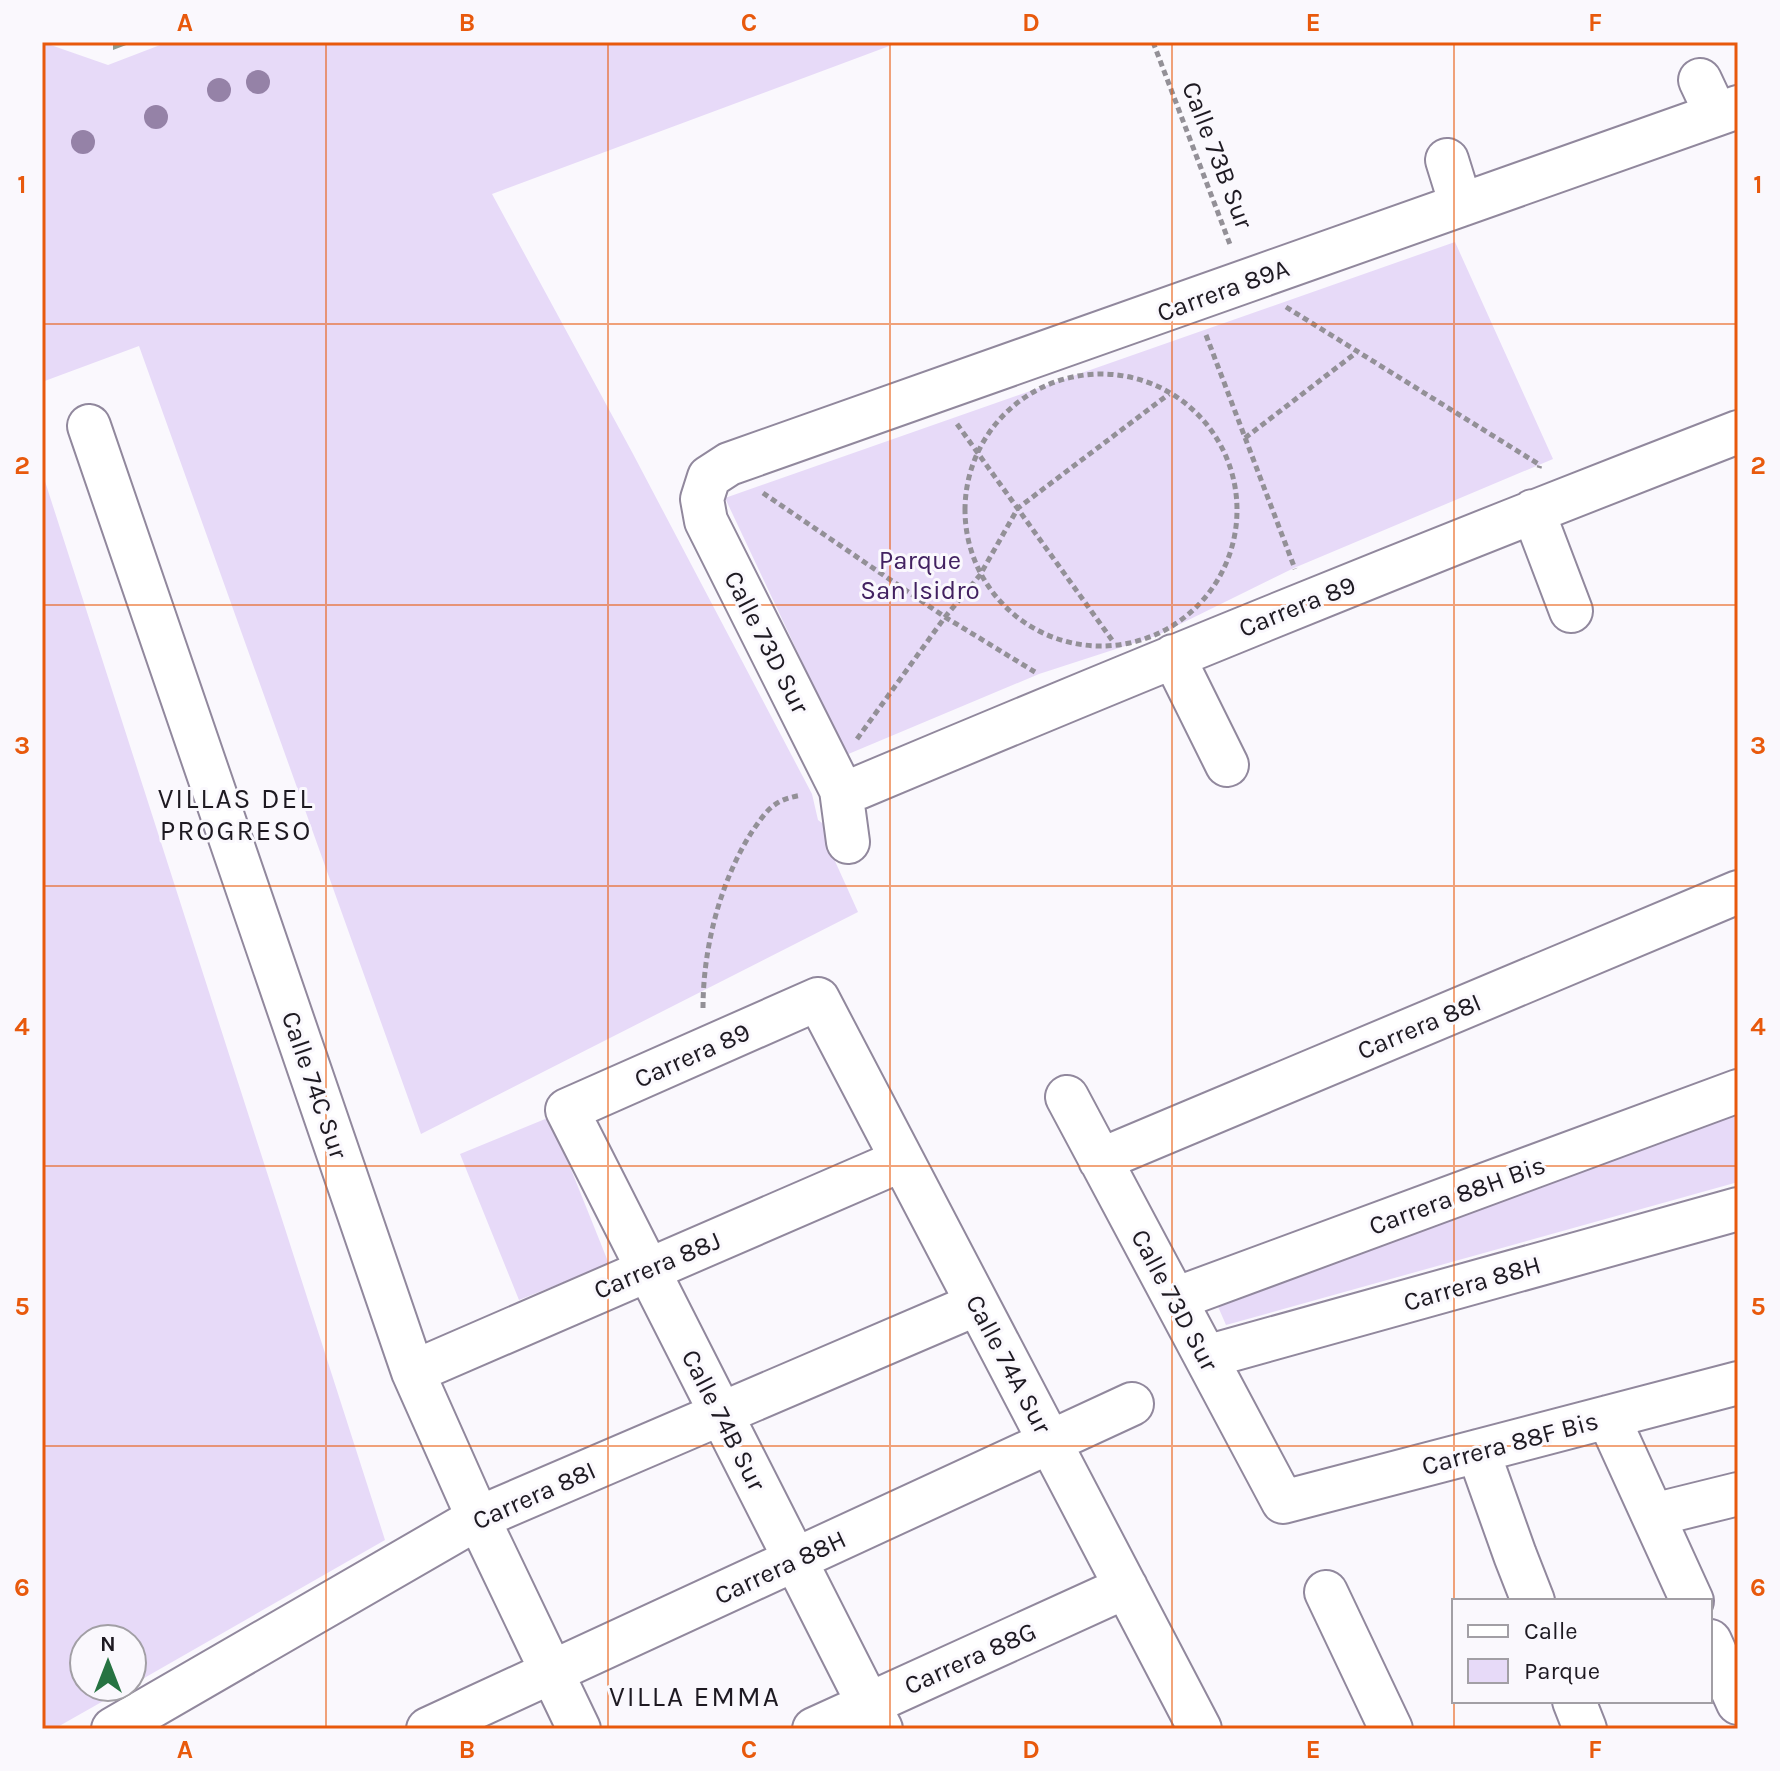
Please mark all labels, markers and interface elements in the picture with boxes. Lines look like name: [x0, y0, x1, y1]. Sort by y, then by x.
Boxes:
text: A: [177, 7, 193, 38]
text: B: [459, 7, 475, 38]
text: C: [741, 7, 757, 38]
text: D: [1022, 7, 1040, 38]
text: E: [1305, 7, 1321, 38]
text: F: [1588, 7, 1602, 38]
street label: Calle 73B Sur: [1175, 77, 1260, 234]
text: 1: [17, 169, 27, 200]
text: 1: [1753, 169, 1763, 200]
street label: Carrera 89A: [1153, 252, 1294, 329]
text: 2: [14, 450, 30, 481]
text: 2: [1750, 450, 1766, 481]
park label: Parque San Isidro: [860, 545, 980, 606]
street label: Calle 73D Sur: [717, 566, 816, 719]
street label: Carrera 89: [1234, 569, 1360, 644]
text: 3: [14, 730, 30, 761]
text: 3: [1750, 730, 1766, 761]
district label: VILLAS DEL PROGRESO: [158, 782, 314, 847]
street label: Carrera 88I: [1353, 986, 1486, 1066]
street label: Calle 74C Sur: [275, 1007, 354, 1164]
text: 4: [14, 1011, 30, 1042]
text: 4: [1750, 1011, 1766, 1042]
street label: Carrera 89: [630, 1016, 755, 1095]
street label: Carrera 88H Bis: [1365, 1149, 1550, 1242]
street label: Calle 73D Sur: [1124, 1224, 1225, 1377]
street label: Carrera 88J: [589, 1225, 725, 1306]
street label: Carrera 88H: [1400, 1249, 1544, 1318]
street label: Calle 74A Sur: [959, 1289, 1058, 1440]
text: 5: [14, 1291, 30, 1322]
text: 5: [1750, 1291, 1766, 1322]
street label: Calle 74B Sur: [675, 1344, 773, 1497]
street label: Carrera 88F Bis: [1418, 1405, 1602, 1482]
street label: Carrera 88I: [468, 1455, 601, 1536]
street label: Carrera 88H: [709, 1523, 851, 1611]
text: 6: [14, 1572, 30, 1603]
text: 6: [1750, 1572, 1766, 1603]
legend: [1452, 1599, 1712, 1703]
street label: Carrera 88G: [899, 1616, 1041, 1701]
text: Calle: [1524, 1617, 1578, 1645]
north arrow: [68, 1623, 148, 1703]
text: N: [100, 1631, 116, 1657]
text: Parque: [1524, 1657, 1600, 1685]
district label: VILLA EMMA: [609, 1680, 781, 1713]
text: A: [177, 1734, 193, 1765]
text: B: [459, 1734, 475, 1765]
text: C: [741, 1734, 757, 1765]
text: D: [1022, 1734, 1040, 1765]
text: E: [1305, 1734, 1321, 1765]
text: F: [1588, 1734, 1602, 1765]

